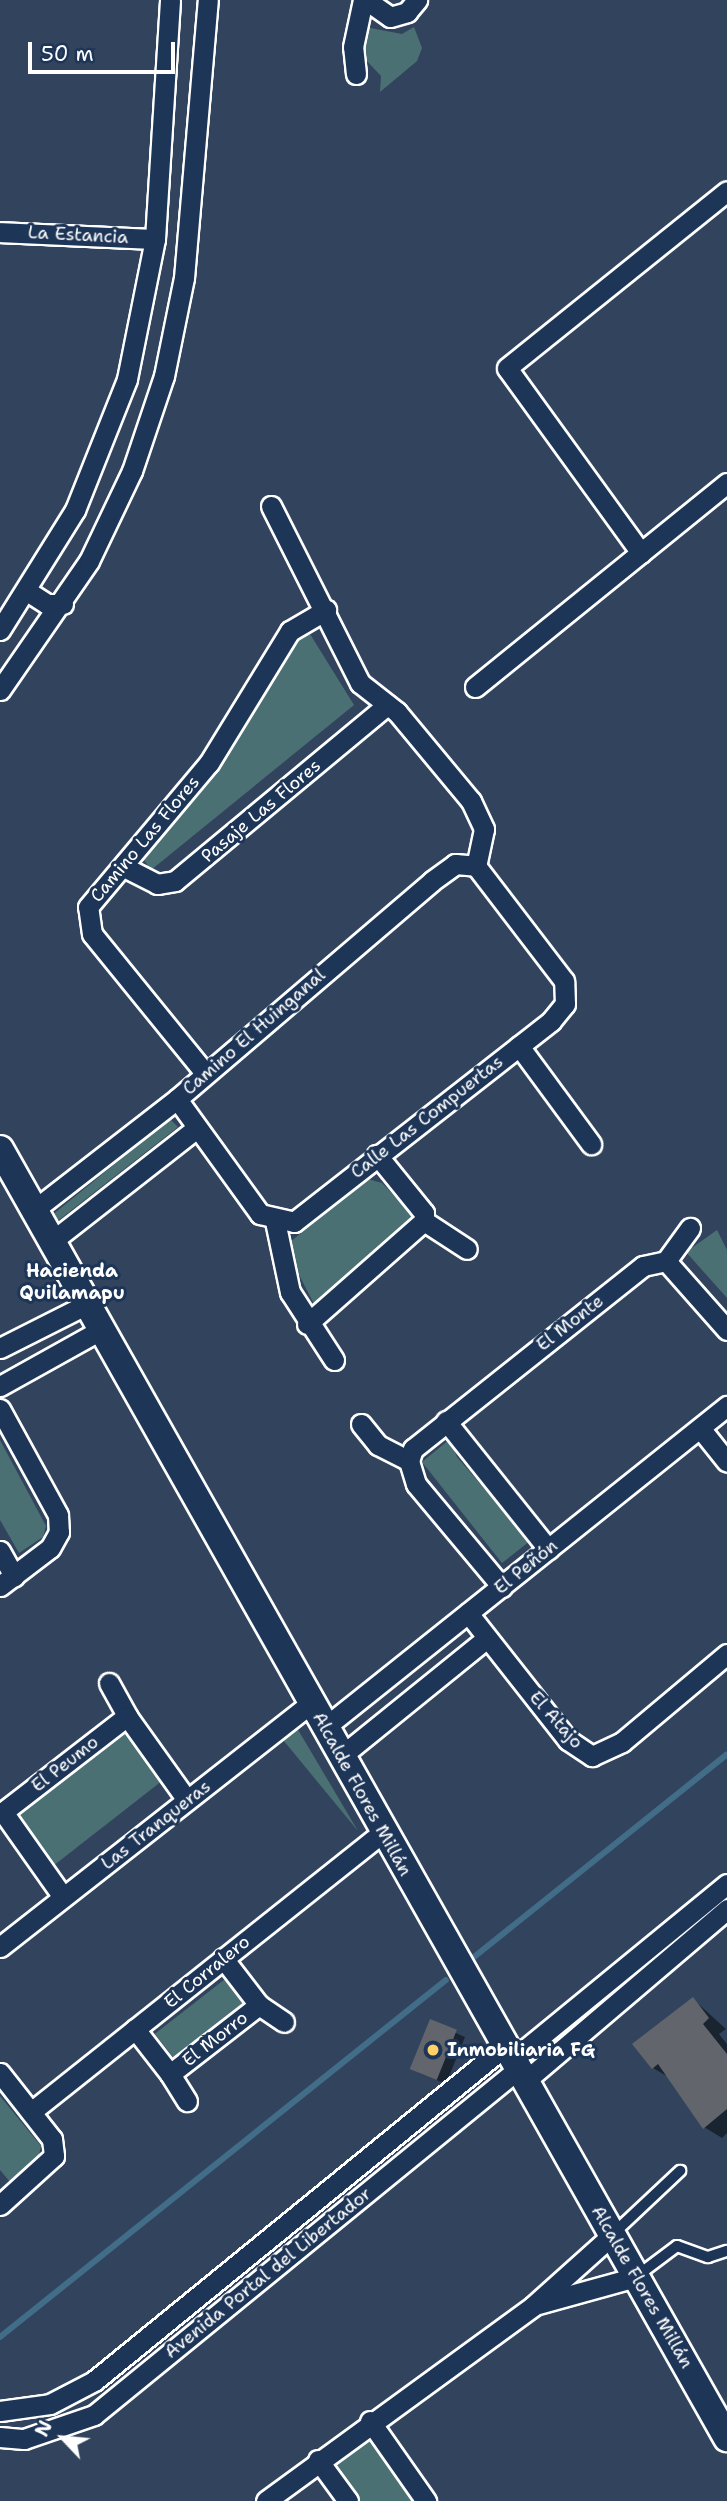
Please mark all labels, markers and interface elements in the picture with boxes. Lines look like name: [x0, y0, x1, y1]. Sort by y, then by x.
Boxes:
scale bar: [32, 28, 178, 72]
text: 50 m: [41, 40, 94, 68]
street label: La Estancia: [27, 222, 129, 248]
street label: Pasaje Las Flores: [197, 755, 325, 867]
street label: Camino Las Flores: [86, 772, 204, 906]
street label: Camino El Huinganal: [178, 964, 330, 1100]
street label: Calle Las Compuertas: [346, 1051, 508, 1183]
district label: Hacienda Quilamapu: [19, 1260, 125, 1304]
street label: El Monte: [532, 1290, 608, 1356]
street label: El Peñón: [490, 1535, 562, 1599]
street label: El Atajo: [525, 1687, 587, 1753]
street label: Alcalde Flores Millán: [308, 1708, 416, 1880]
street label: El Peumo: [27, 1731, 103, 1797]
street label: Las Tranqueras: [97, 1776, 215, 1874]
street label: El Corralero: [160, 1931, 254, 2013]
street label: El Morro: [178, 2007, 252, 2071]
place label: Inmobiliaria FG: [447, 2039, 595, 2061]
marker: Inmobiliaria FG: [425, 2042, 441, 2058]
street label: Avenida Portal del Libertador: [160, 2183, 376, 2363]
street label: Alcalde Flores Millán: [587, 2202, 697, 2372]
north arrow: [28, 2403, 98, 2473]
text: N: [29, 2416, 58, 2441]

